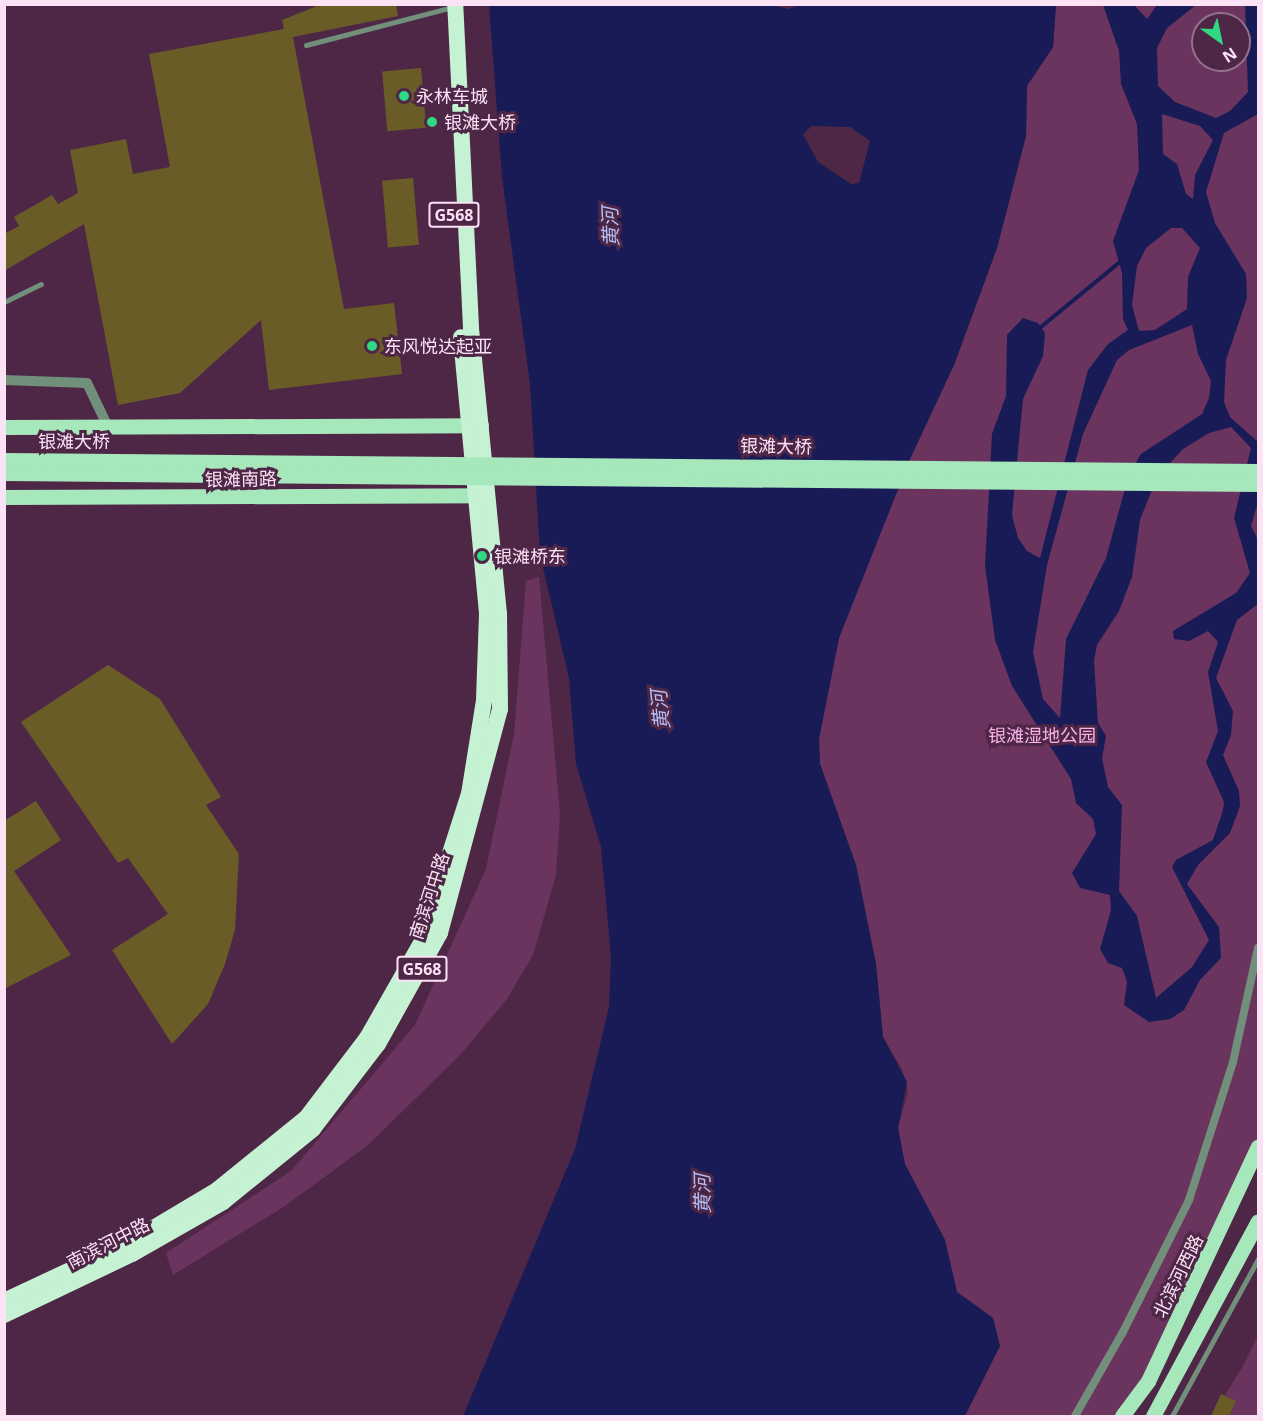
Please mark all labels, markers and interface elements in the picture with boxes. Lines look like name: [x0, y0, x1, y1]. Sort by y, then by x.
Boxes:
north arrow: [1191, 12, 1251, 72]
text: N: [1218, 43, 1241, 68]
place label: 永林车城: [416, 85, 488, 107]
marker: 永林车城: [397, 89, 411, 103]
place label: 银滩大桥: [444, 111, 516, 133]
marker: 银滩大桥: [425, 115, 439, 129]
road number: G568: [427, 202, 481, 228]
water label: 黄河: [597, 207, 623, 247]
place label: 东风悦达起亚: [384, 335, 492, 357]
marker: 东风悦达起亚: [365, 339, 379, 353]
street label: 银滩大桥: [38, 430, 110, 452]
street label: 银滩大桥: [740, 435, 812, 457]
street label: 银滩南路: [205, 468, 277, 490]
place label: 银滩桥东: [494, 545, 566, 567]
marker: 银滩桥东: [475, 549, 489, 563]
water label: 黄河: [646, 689, 674, 731]
park label: 银滩湿地公园: [988, 724, 1096, 746]
street label: 南滨河中路: [405, 850, 453, 942]
road number: G568: [395, 956, 449, 982]
water label: 黄河: [690, 1174, 714, 1214]
street label: 南滨河中路: [63, 1213, 153, 1273]
street label: 北滨河西路: [1149, 1231, 1207, 1321]

